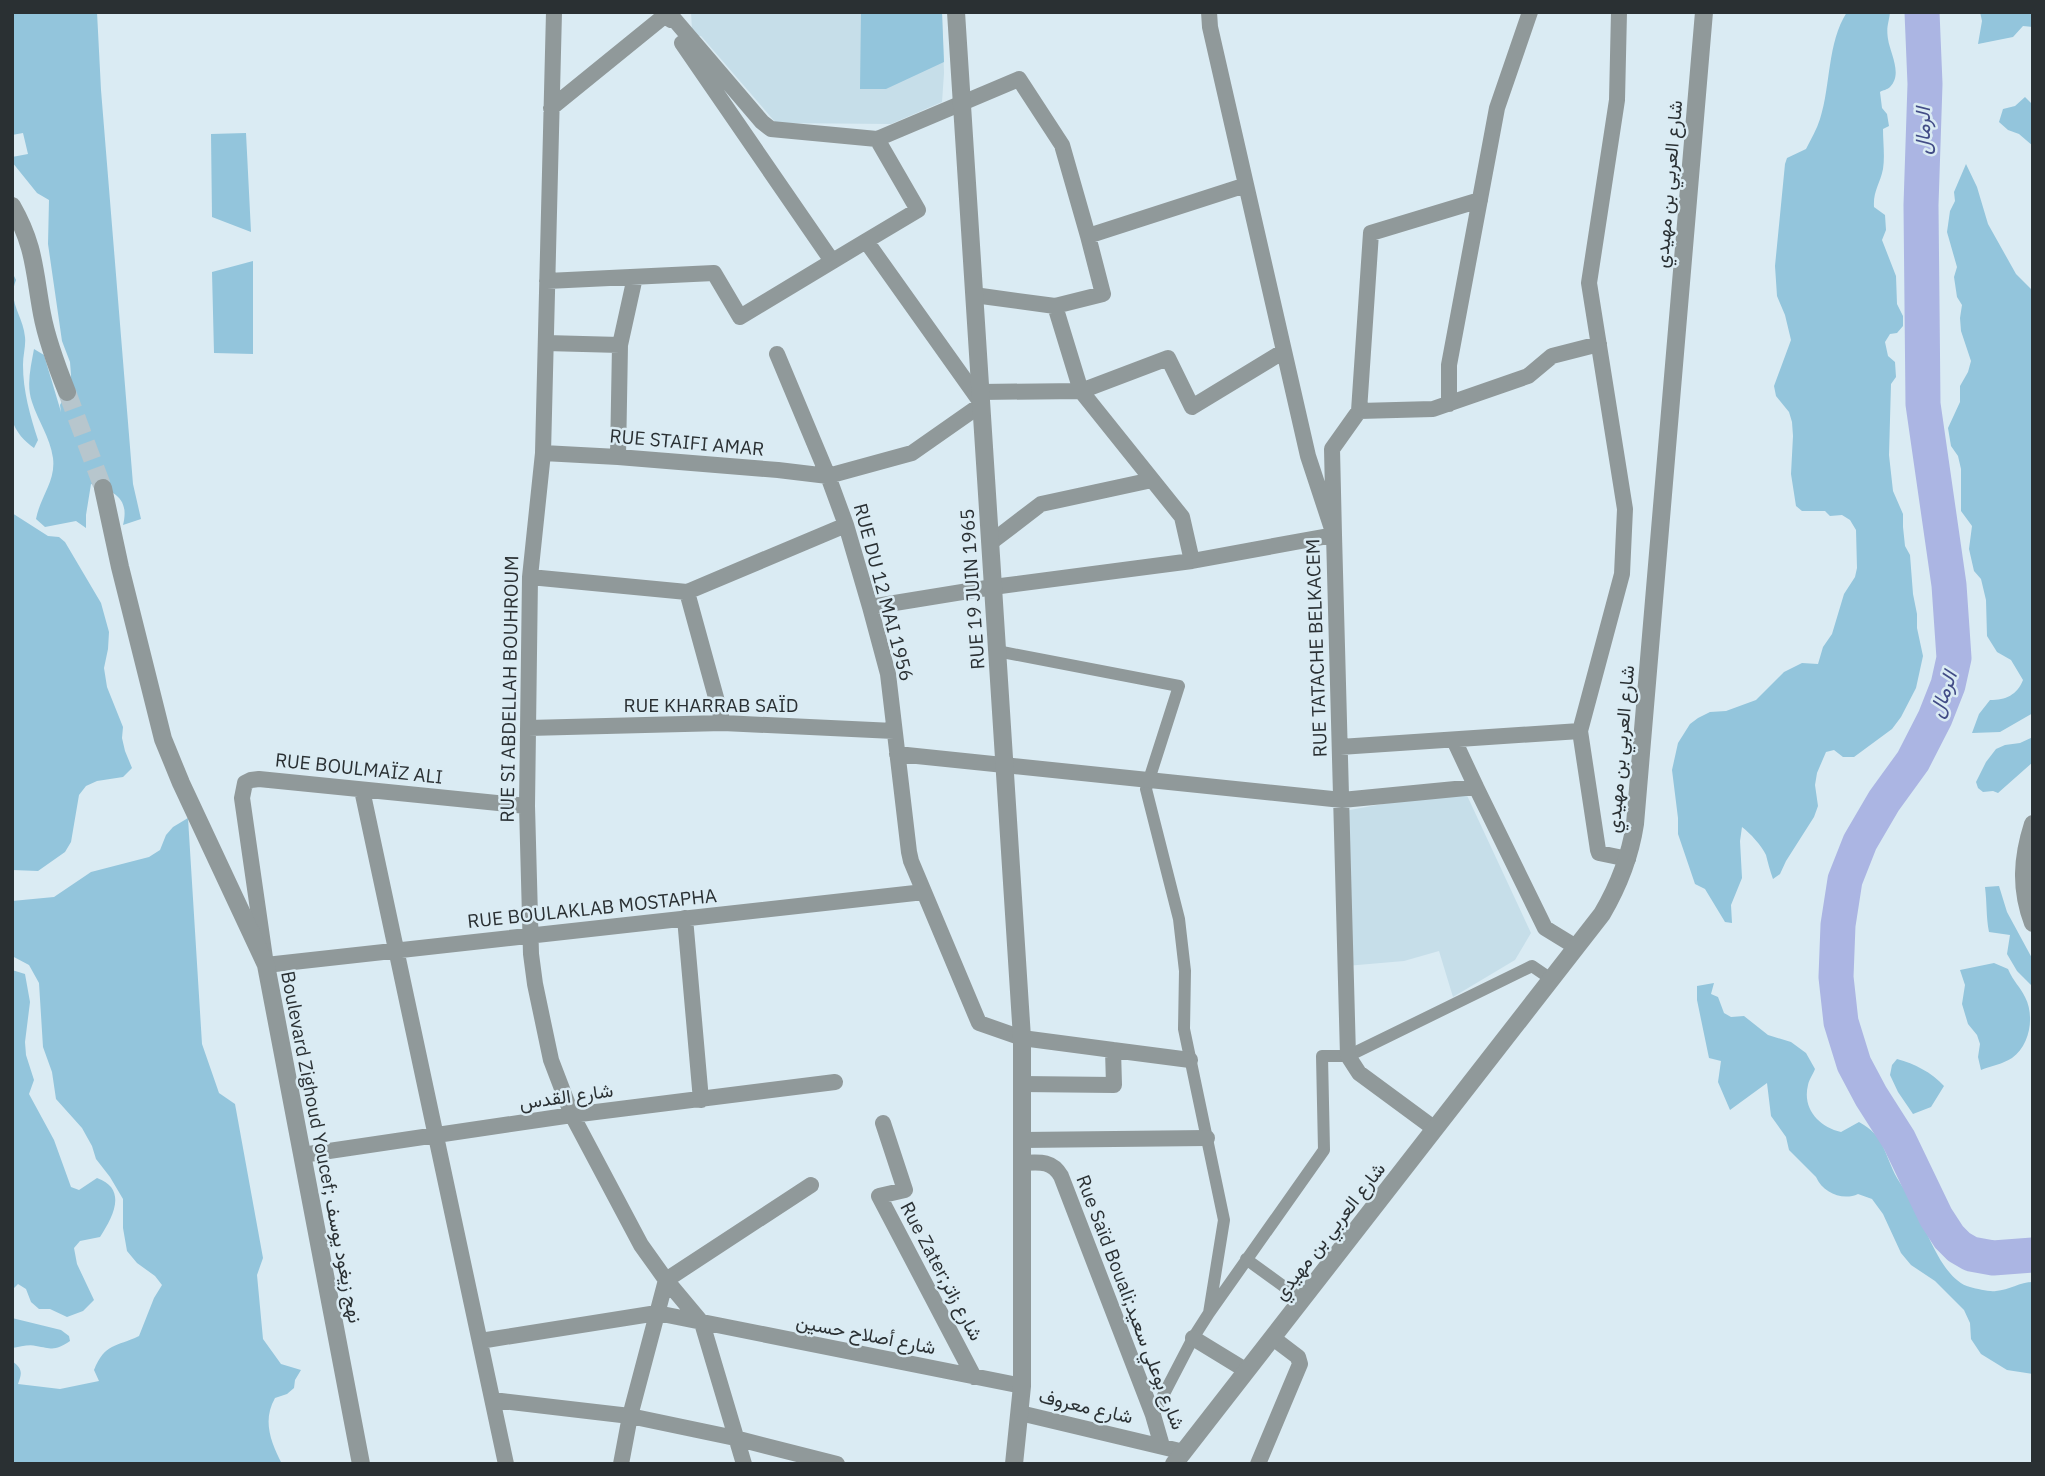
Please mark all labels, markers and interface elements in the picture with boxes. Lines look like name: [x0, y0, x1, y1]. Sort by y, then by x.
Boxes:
street label: شارع العربي بن مهيدي: [1649, 99, 1691, 269]
water label: الرمال: [1908, 105, 1936, 155]
street label: RUE STAIFI AMAR: [609, 423, 765, 461]
street label: RUE DU 12 MAI 1956: [849, 500, 919, 684]
street label: RUE 19 JUIN 1965: [954, 508, 990, 670]
street label: RUE TATACHE BELKACEM: [1300, 538, 1332, 758]
street label: RUE SI ABDELLAH BOUHROUM: [495, 555, 523, 823]
street label: شارع العربي بن مهيدي: [1601, 664, 1643, 834]
water label: الرمال: [1921, 665, 1964, 721]
street label: RUE KHARRAB SAÏD: [624, 693, 799, 717]
street label: RUE BOULMAÏZ ALI: [274, 747, 444, 789]
street label: RUE BOULAKLAB MOSTAPHA: [466, 883, 718, 933]
street label: Boulevard Zighoud Youcef; نهج زيغود يوسف: [274, 969, 368, 1325]
street label: شارع القدس: [517, 1078, 615, 1115]
street label: شارع العربي بن مهيدي: [1268, 1157, 1393, 1307]
street label: Rue Saïd Bouali;شارع بوعلي سعيد: [1067, 1171, 1191, 1434]
street label: Rue Zater;شارع زاتر: [894, 1197, 989, 1345]
street label: شارع أصلاح حسين: [794, 1309, 938, 1360]
street label: شارع معروف: [1036, 1384, 1135, 1429]

